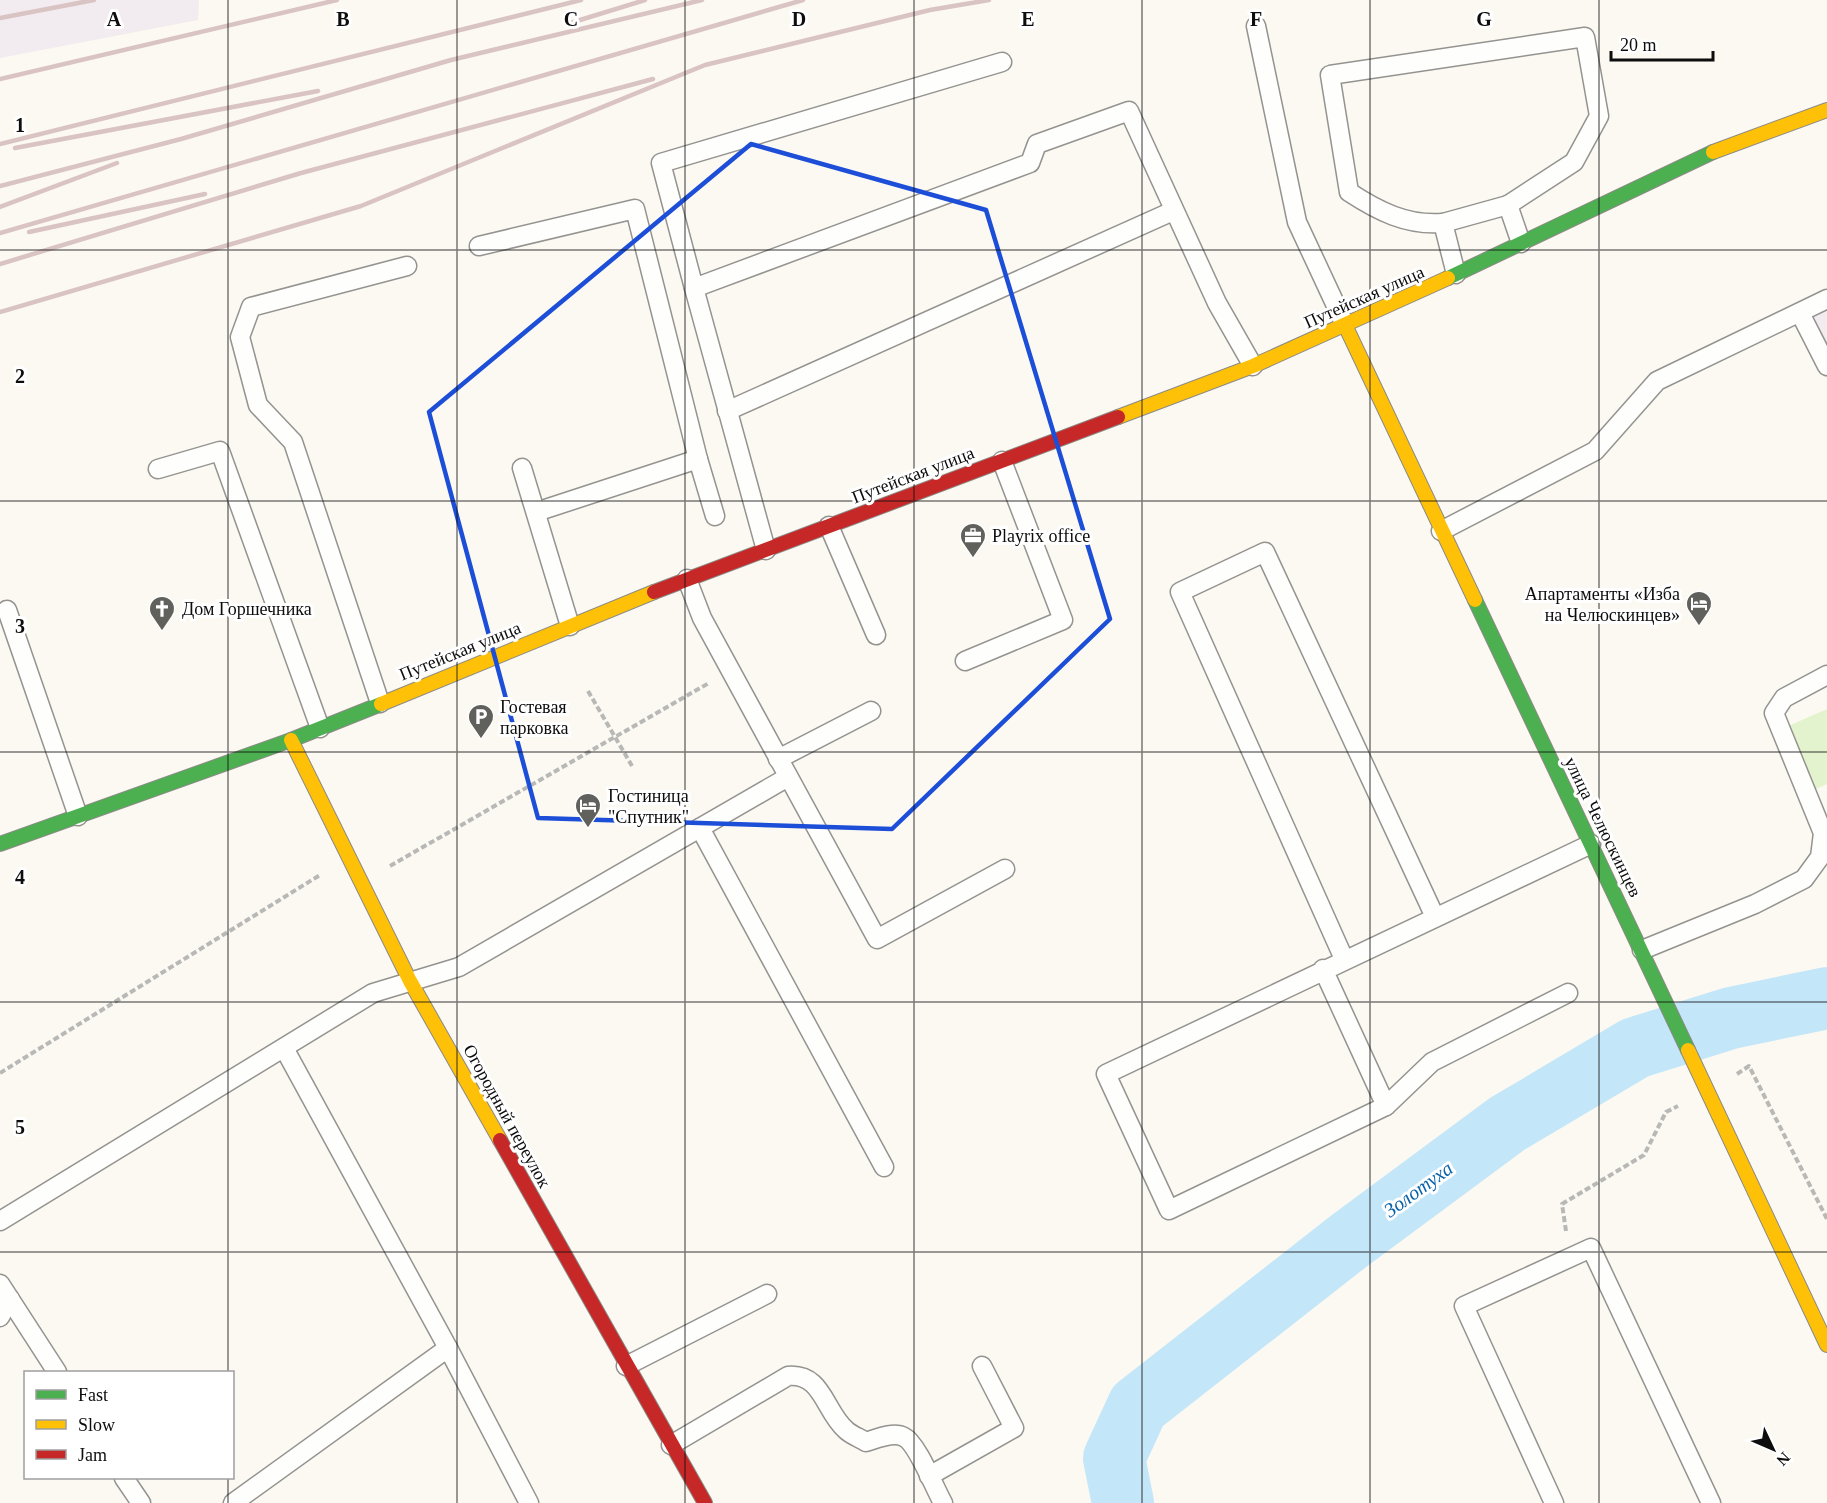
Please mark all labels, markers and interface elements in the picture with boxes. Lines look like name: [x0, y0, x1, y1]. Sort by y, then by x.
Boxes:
text: A: [107, 8, 122, 30]
text: B: [336, 8, 350, 30]
text: C: [564, 8, 578, 30]
text: D: [792, 8, 806, 30]
text: E: [1021, 8, 1035, 30]
text: F: [1250, 8, 1262, 30]
text: G: [1476, 8, 1492, 30]
scale bar: [1611, 24, 1713, 62]
text: 20 m: [1620, 35, 1657, 55]
text: 1: [15, 114, 25, 136]
street label: Путейская улица: [1301, 262, 1427, 332]
text: 2: [15, 365, 25, 387]
street label: Путейская улица: [849, 443, 977, 507]
office icon: Playrix office: [958, 521, 988, 559]
place label: Playrix office: [992, 526, 1090, 546]
place label: Апартаменты «Изба на Челюскинцев»: [1525, 584, 1680, 625]
hotel icon: Апартаменты «Изба на Челюскинцев»: [1684, 589, 1714, 627]
church icon: Дом Горшечника: [147, 594, 177, 632]
place label: Дом Горшечника: [182, 599, 312, 619]
text: 3: [15, 615, 25, 637]
street label: Путейская улица: [396, 618, 524, 684]
place label: Гостевая парковка: [500, 697, 568, 738]
parking icon: Гостевая парковка: [466, 702, 496, 740]
street label: улица Челюскинцев: [1560, 754, 1646, 900]
place label: Гостиница "Спутник": [608, 786, 689, 827]
hotel icon: Гостиница "Спутник": [573, 791, 603, 829]
text: 4: [15, 866, 25, 888]
street label: Огородный переулок: [459, 1041, 555, 1191]
text: 5: [15, 1116, 25, 1138]
water label: Золотуха: [1379, 1157, 1457, 1222]
legend: [24, 1371, 234, 1479]
text: Fast: [78, 1385, 108, 1405]
text: Slow: [78, 1415, 115, 1435]
north arrow: [1743, 1419, 1803, 1479]
text: Jam: [78, 1445, 107, 1465]
text: N: [1773, 1449, 1794, 1469]

